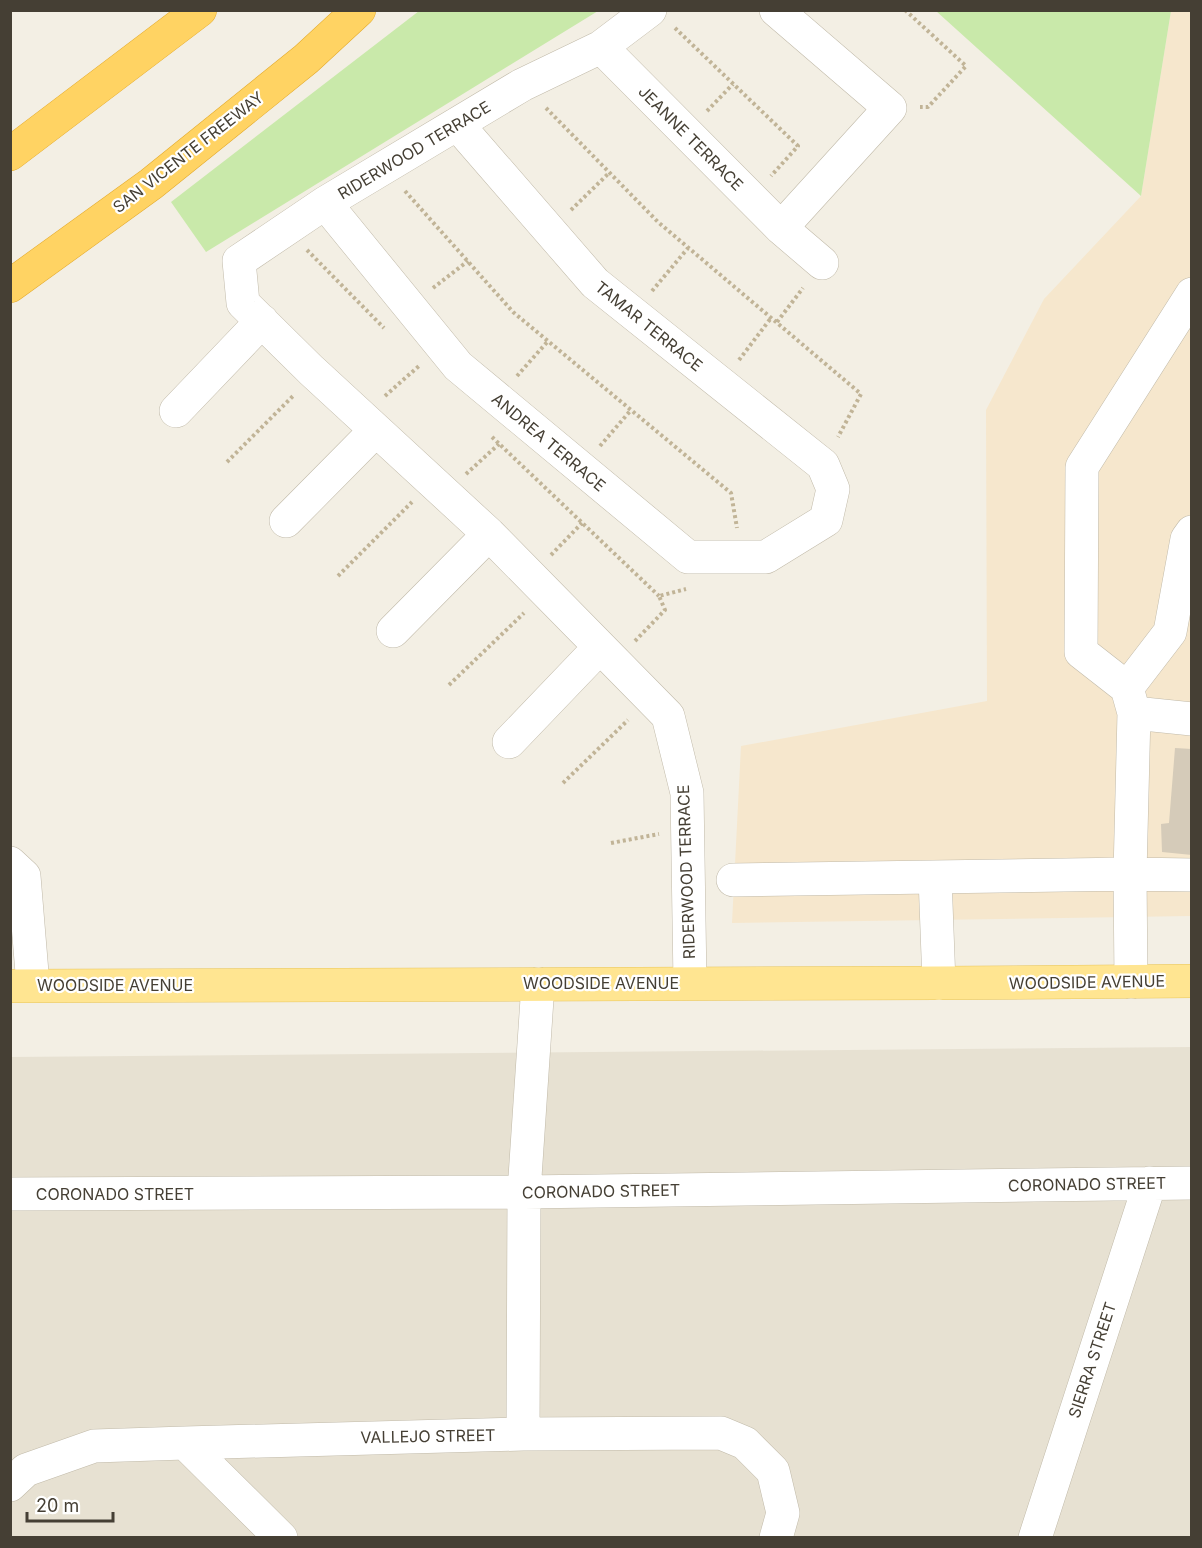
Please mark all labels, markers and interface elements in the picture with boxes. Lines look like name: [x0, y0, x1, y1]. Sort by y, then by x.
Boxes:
street label: JEANNE TERRACE: [634, 81, 748, 195]
street label: SAN VICENTE FREEWAY: [109, 87, 267, 217]
street label: RIDERWOOD TERRACE: [334, 96, 494, 204]
street label: TAMAR TERRACE: [591, 276, 707, 376]
street label: ANDREA TERRACE: [488, 389, 610, 495]
street label: RIDERWOOD TERRACE: [673, 784, 699, 960]
street label: WOODSIDE AVENUE: [1009, 971, 1165, 993]
street label: WOODSIDE AVENUE: [523, 973, 679, 993]
street label: WOODSIDE AVENUE: [37, 975, 193, 995]
street label: CORONADO STREET: [1008, 1173, 1166, 1195]
street label: CORONADO STREET: [522, 1180, 680, 1202]
street label: CORONADO STREET: [36, 1184, 194, 1204]
street label: SIERRA STREET: [1064, 1299, 1120, 1421]
street label: VALLEJO STREET: [360, 1425, 496, 1447]
scale bar: [27, 1485, 112, 1523]
text: 20 m: [36, 1495, 79, 1516]

